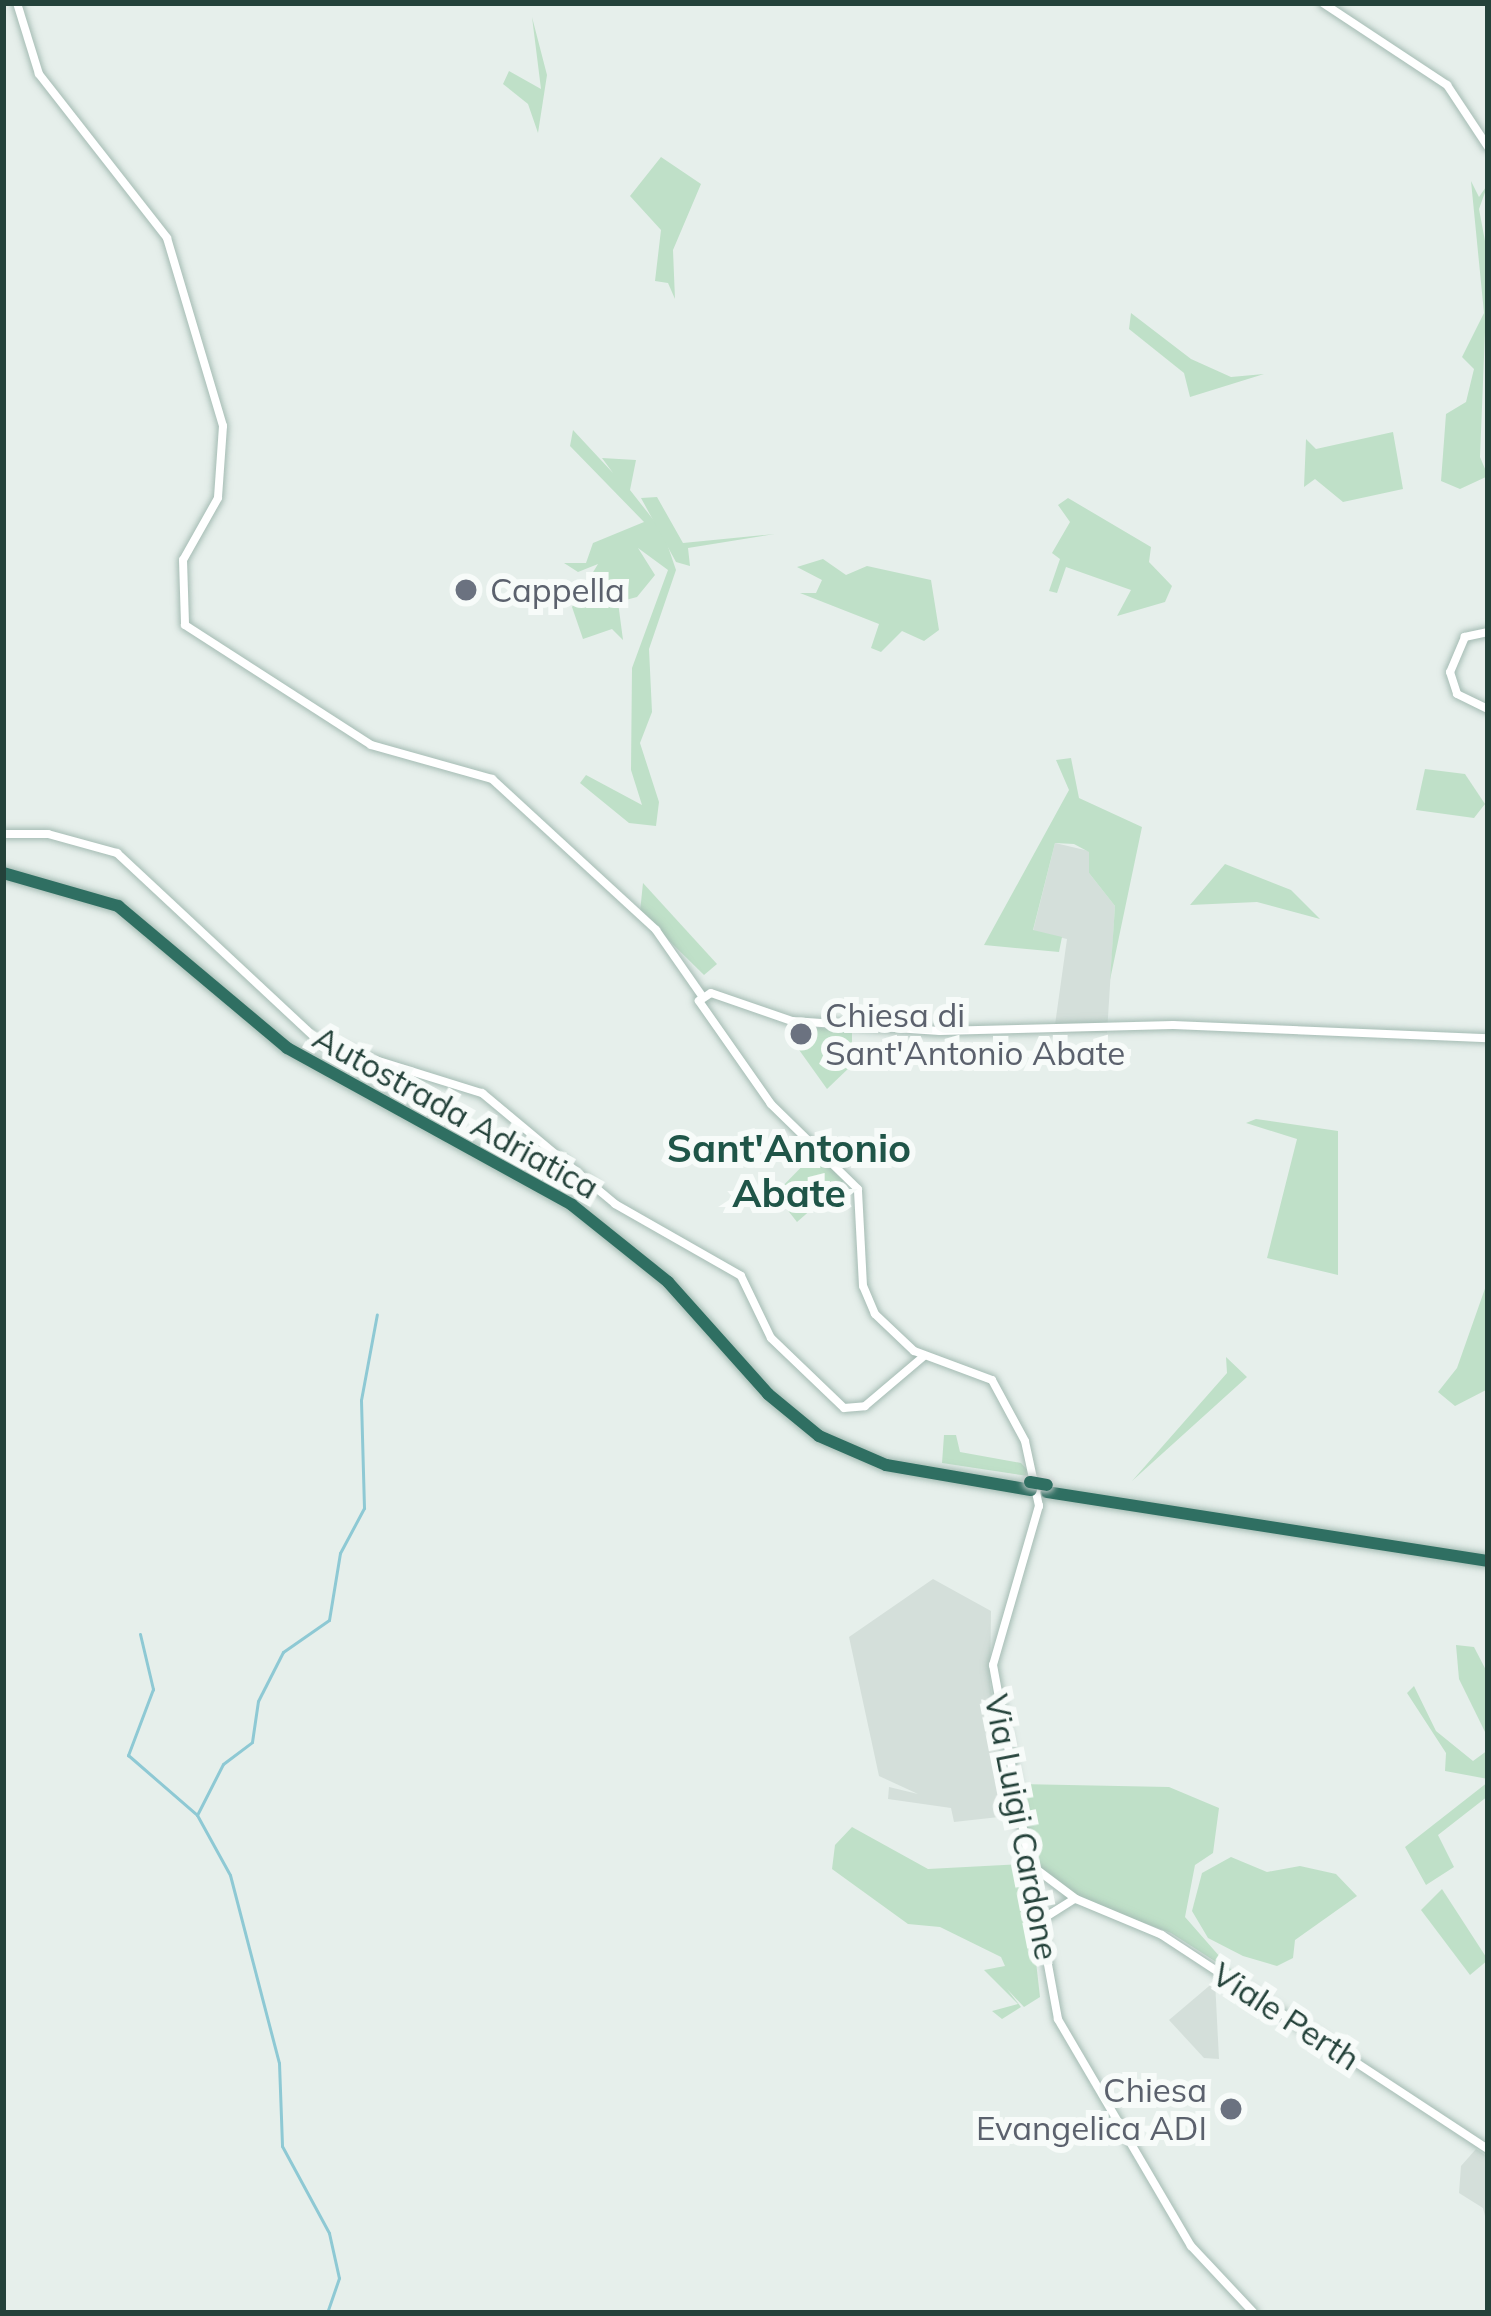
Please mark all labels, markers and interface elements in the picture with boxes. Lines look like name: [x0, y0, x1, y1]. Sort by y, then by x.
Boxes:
place label: Cappella: [490, 570, 625, 610]
marker: Cappella: [453, 577, 479, 603]
place label: Chiesa di Sant'Antonio Abate: [825, 995, 1125, 1073]
street label: Autostrada Adriatica: [306, 1017, 606, 1207]
marker: Chiesa di Sant'Antonio Abate: [788, 1021, 814, 1047]
district label: Sant'Antonio Abate: [667, 1126, 911, 1217]
street label: Via Luigi Cardone: [977, 1691, 1067, 1963]
street label: Viale Perth: [1205, 1954, 1367, 2078]
place label: Chiesa Evangelica ADI: [976, 2070, 1207, 2148]
marker: Chiesa Evangelica ADI: [1218, 2096, 1244, 2122]

